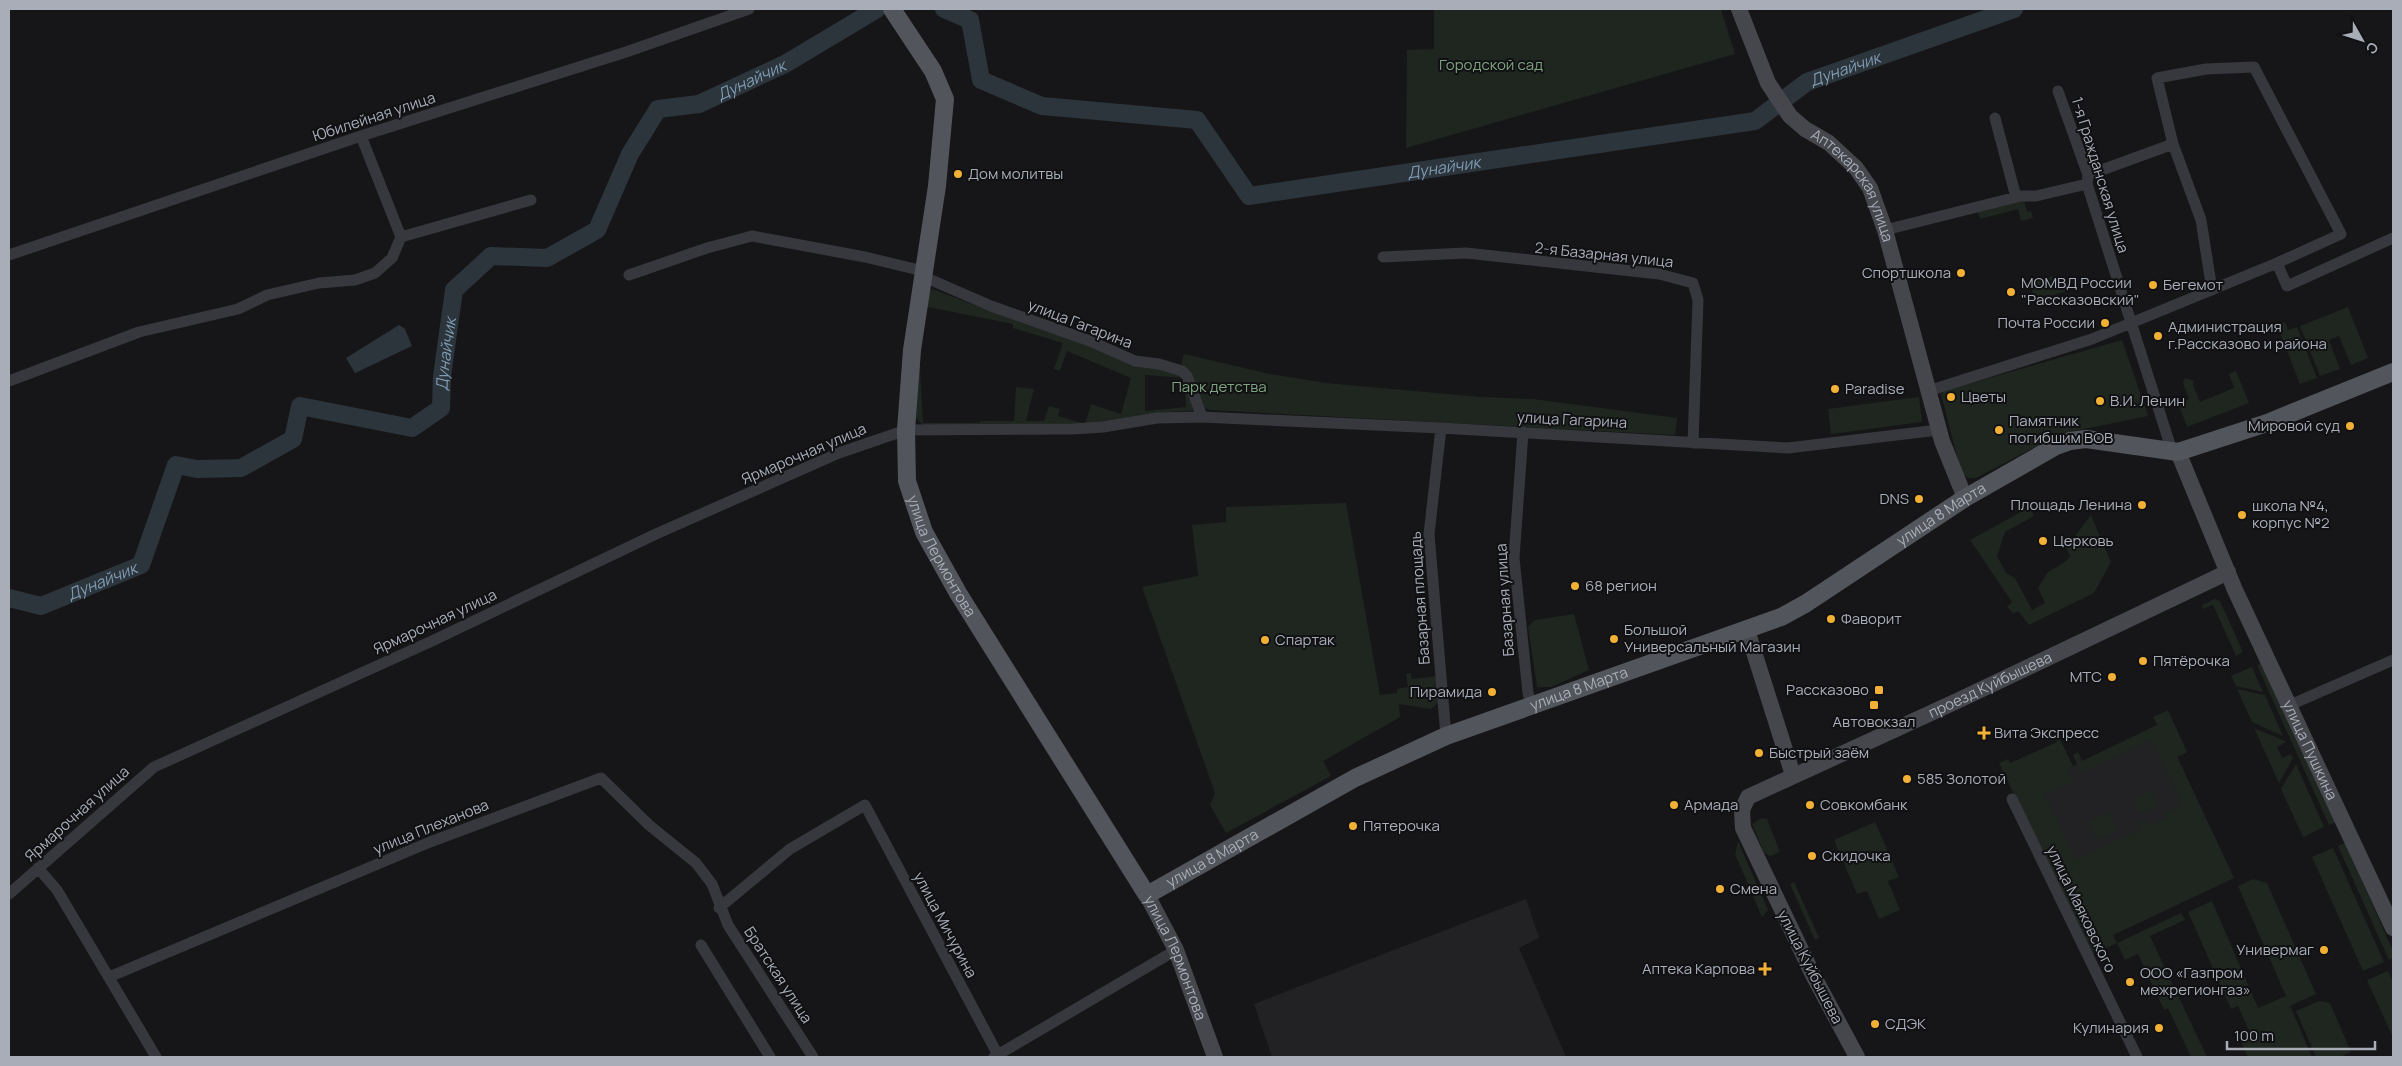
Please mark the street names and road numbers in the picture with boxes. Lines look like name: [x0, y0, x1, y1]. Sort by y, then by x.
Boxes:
street label: Юбилейная улица: [310, 87, 438, 146]
street label: 1-я Гражданская улица: [2067, 94, 2134, 255]
street label: Аптекарская улица: [1807, 124, 1899, 244]
street label: 2-я Базарная улица: [1534, 237, 1674, 272]
street label: улица Гагарина: [1025, 294, 1135, 353]
street label: улица Гагарина: [1516, 406, 1628, 433]
street label: Ярмарочная улица: [738, 418, 870, 489]
street label: улица 8 Марта: [1892, 477, 1990, 551]
street label: улица Лермонтова: [902, 492, 981, 621]
street label: Базарная площадь: [1404, 531, 1435, 665]
street label: Базарная улица: [1490, 543, 1519, 657]
street label: Ярмарочная улица: [370, 584, 500, 659]
street label: проезд Куйбышева: [1925, 646, 2055, 723]
street label: улица 8 Марта: [1527, 661, 1631, 715]
street label: улица Пушкина: [2278, 696, 2343, 803]
street label: Ярмарочная улица: [20, 761, 133, 866]
street label: улица Плеханова: [370, 794, 492, 859]
street label: улица 8 Марта: [1162, 824, 1262, 892]
street label: улица Маяковского: [2042, 842, 2121, 976]
street label: улица Мичурина: [909, 868, 982, 981]
street label: улица Лермонтова: [1139, 891, 1212, 1023]
street label: улица Куйбышева: [1773, 906, 1848, 1027]
street label: Братская улица: [739, 922, 818, 1027]

